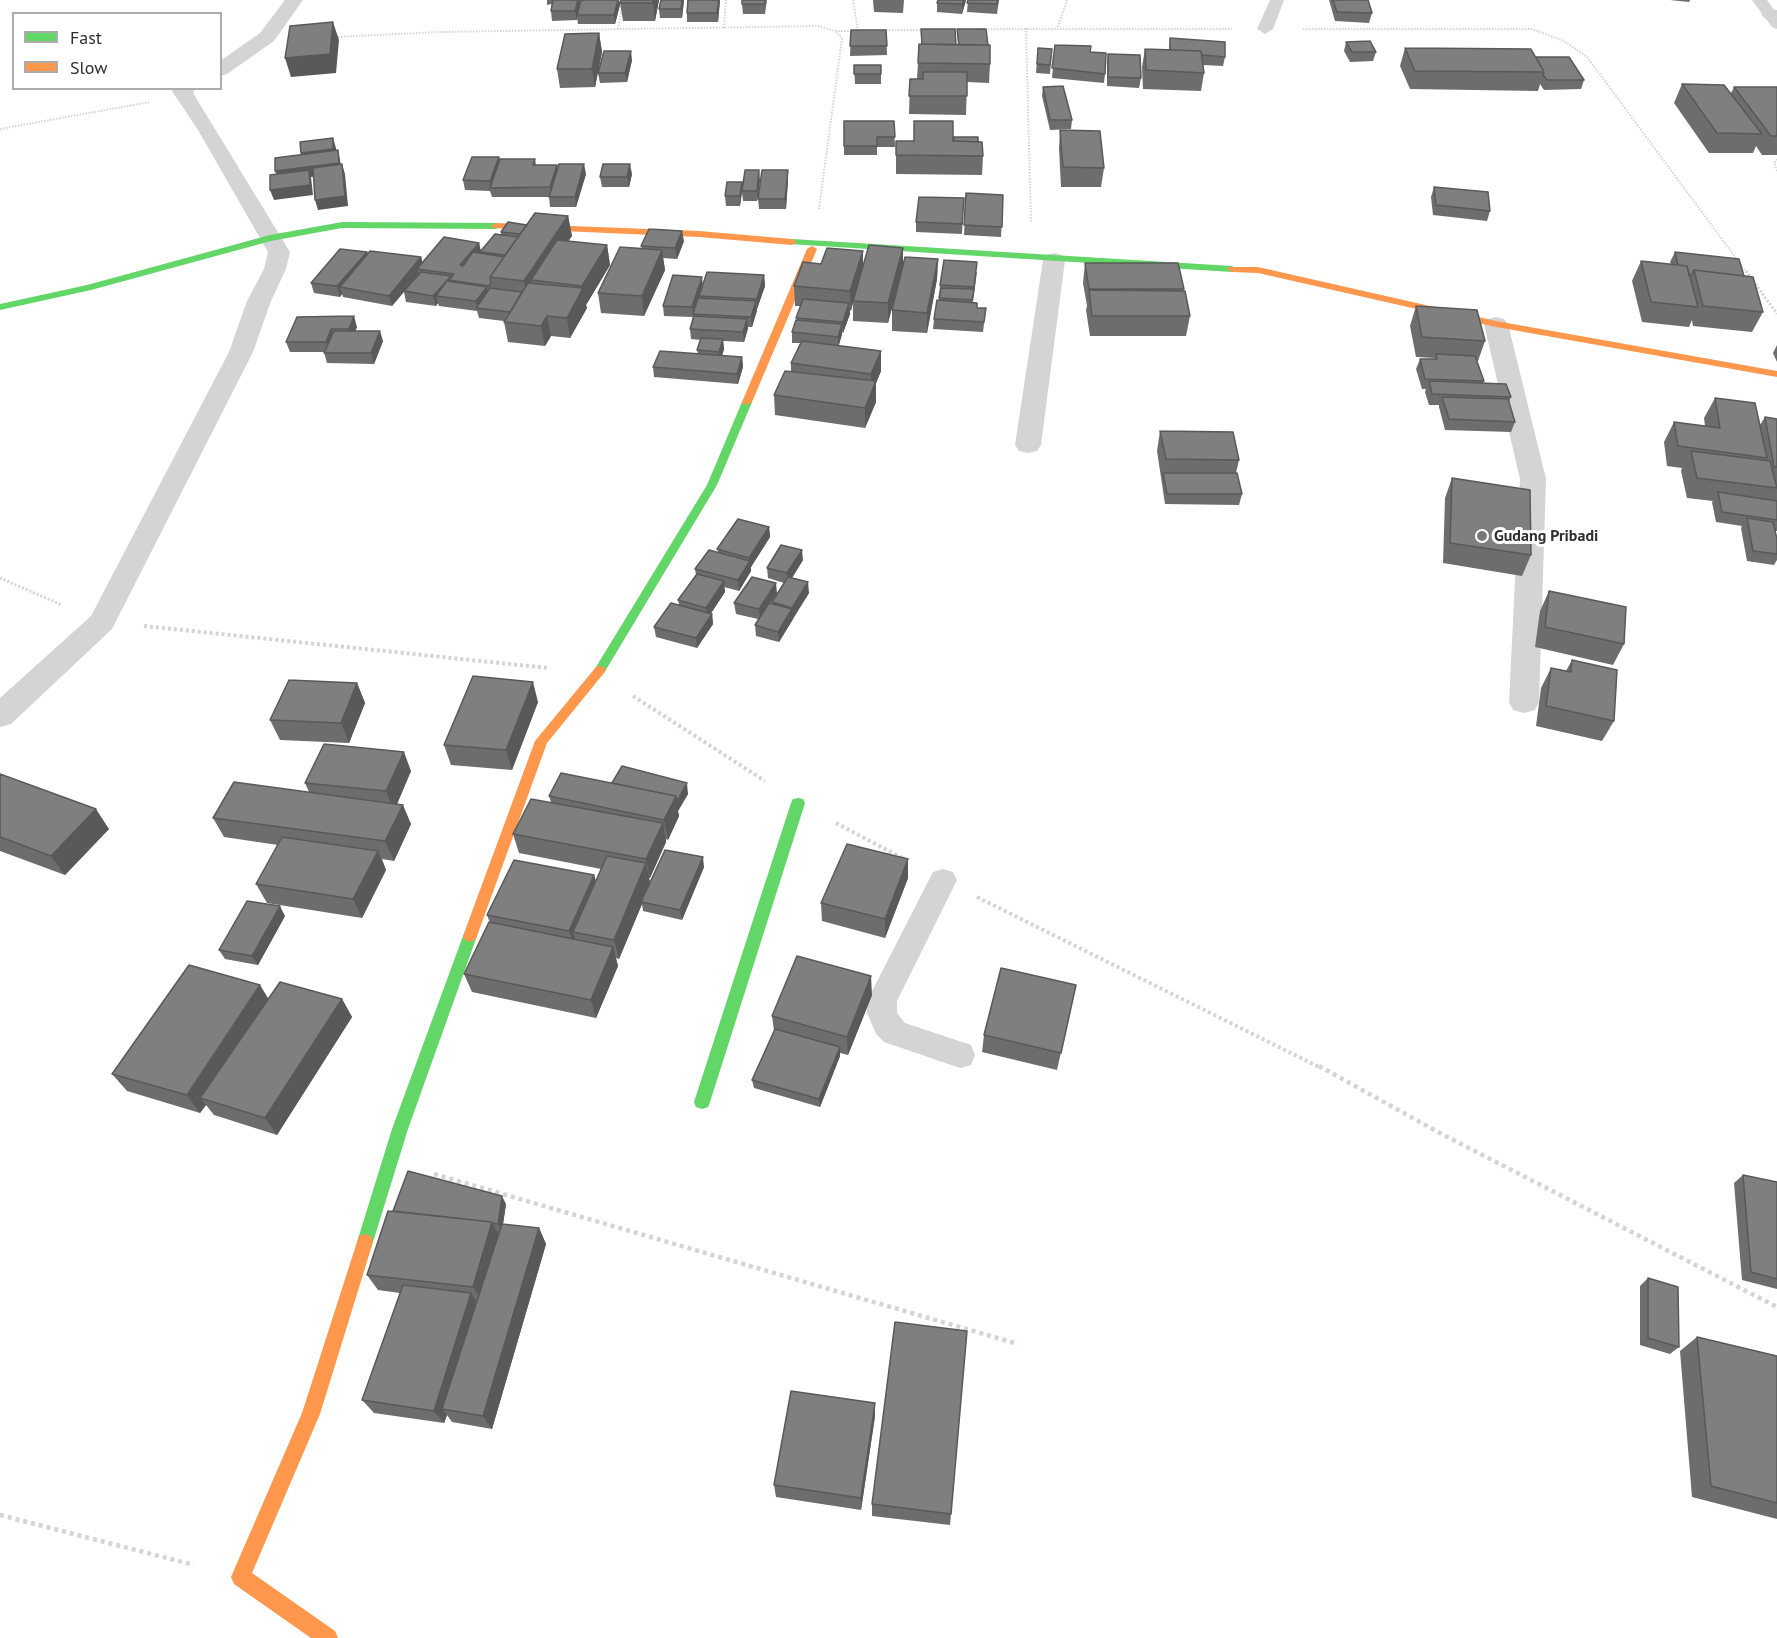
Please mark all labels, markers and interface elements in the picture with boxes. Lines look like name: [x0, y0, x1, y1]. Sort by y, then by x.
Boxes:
legend: [12, 12, 222, 90]
text: Fast: [70, 26, 102, 49]
text: Slow: [70, 56, 108, 79]
place label: Gudang Pribadi: [1494, 526, 1598, 546]
marker: Gudang Pribadi: [1475, 529, 1489, 543]

